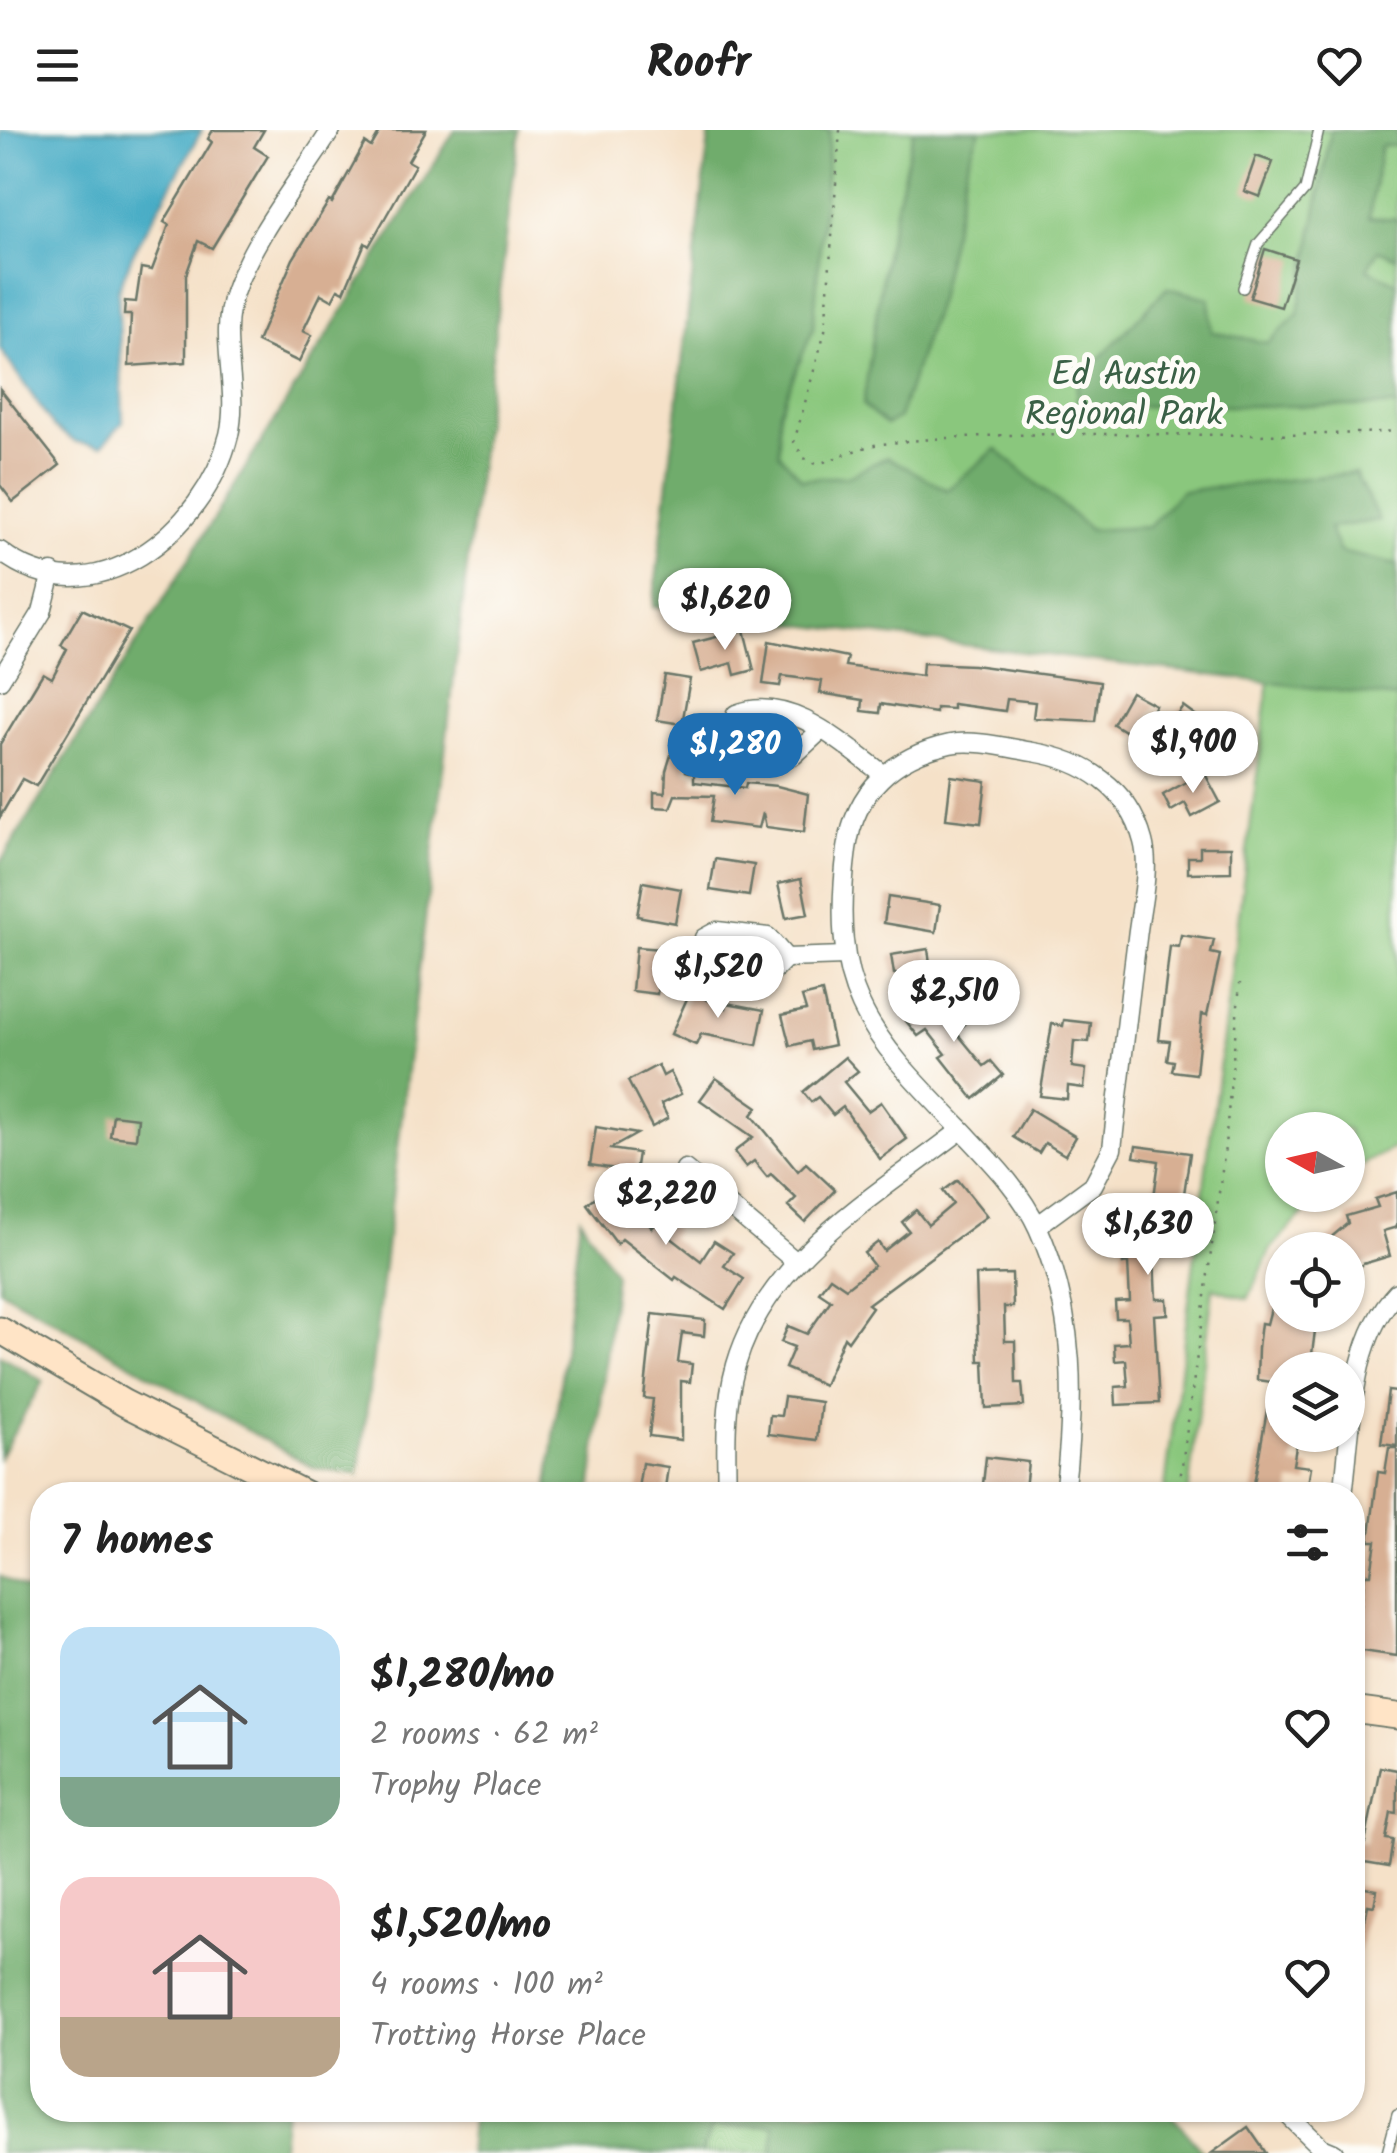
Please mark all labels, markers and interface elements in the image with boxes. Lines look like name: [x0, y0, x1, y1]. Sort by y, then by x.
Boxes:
text: Roofr: [647, 29, 750, 101]
icon: menu: [30, 38, 85, 93]
icon: heart: [1312, 38, 1367, 93]
park label: Ed Austin Regional Park: [1025, 348, 1224, 444]
pin: $1,620: [644, 568, 806, 653]
text: $1,620: [680, 575, 770, 626]
pin: $1,900: [1112, 711, 1274, 796]
pin: $1,280: [654, 713, 816, 798]
text: $1,900: [1150, 718, 1236, 769]
text: $1,280: [690, 720, 780, 771]
pin: $1,520: [637, 936, 799, 1021]
text: $1,520: [674, 943, 762, 994]
pin: $2,510: [873, 960, 1035, 1045]
text: $2,510: [910, 967, 998, 1018]
north arrow: [1265, 1112, 1365, 1212]
map controls: [1265, 1112, 1365, 1452]
pin: $2,220: [585, 1163, 747, 1248]
text: $2,220: [616, 1170, 716, 1221]
pin: $1,630: [1067, 1193, 1229, 1278]
text: $1,630: [1104, 1200, 1192, 1251]
button: locate: [1265, 1232, 1365, 1332]
button: layers: [1265, 1352, 1365, 1452]
text: 7 homes: [60, 1509, 213, 1576]
icon: filters: [1280, 1515, 1335, 1570]
text: $1,280/mo: [370, 1643, 555, 1710]
icon: home: [140, 1667, 260, 1787]
icon: heart: [1280, 1700, 1335, 1755]
text: 2 rooms · 62 m²: [370, 1710, 598, 1761]
text: Trophy Place: [370, 1761, 541, 1812]
text: $1,520/mo: [370, 1893, 551, 1960]
icon: home: [140, 1917, 260, 2037]
icon: heart: [1280, 1950, 1335, 2005]
text: 4 rooms · 100 m²: [370, 1960, 603, 2011]
text: Trotting Horse Place: [370, 2011, 646, 2062]

